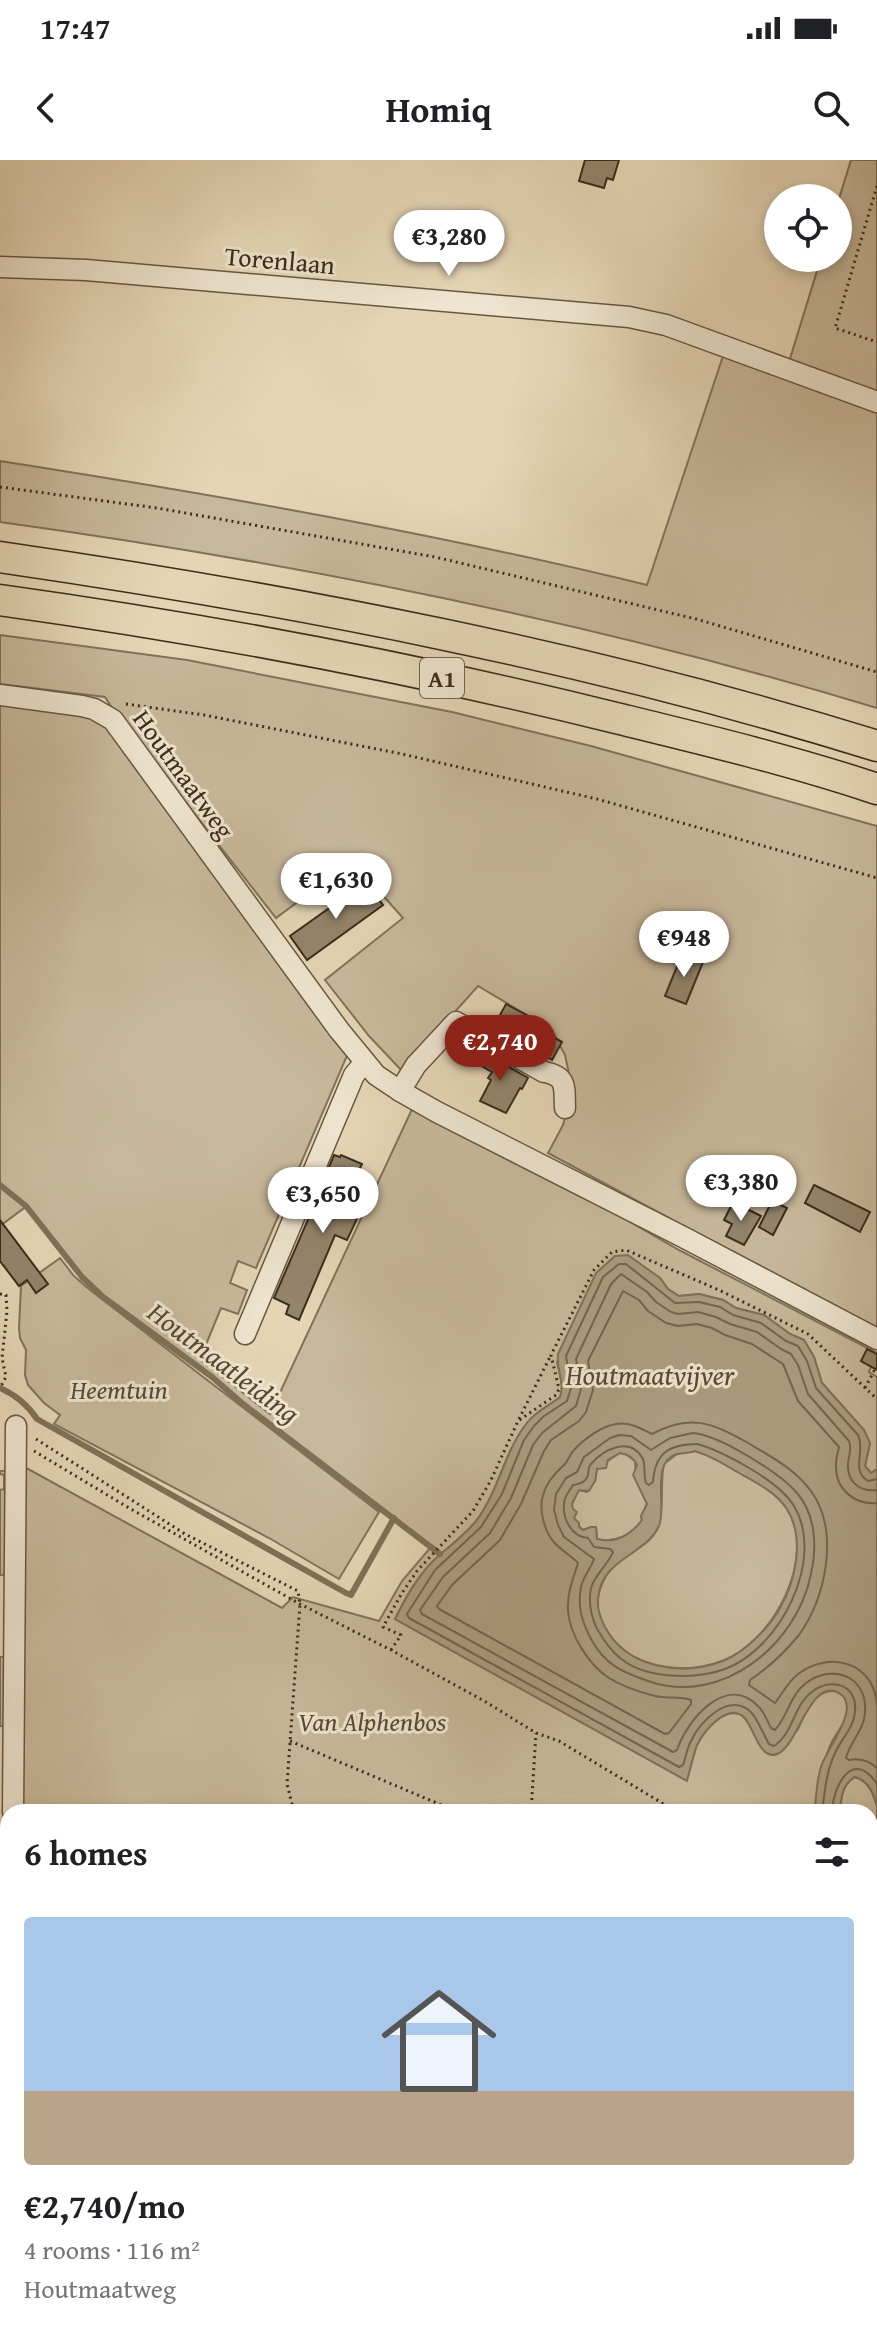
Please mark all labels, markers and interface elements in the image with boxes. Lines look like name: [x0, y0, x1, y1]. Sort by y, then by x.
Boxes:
text: 17:47: [40, 6, 111, 50]
text: Homiq: [385, 82, 492, 135]
icon: back: [24, 86, 68, 130]
icon: search: [809, 86, 853, 130]
map controls: [764, 184, 852, 272]
button: locate: [764, 184, 852, 272]
pin: €3,280: [384, 210, 514, 278]
text: €3,280: [412, 216, 486, 255]
street label: Torenlaan: [223, 236, 337, 284]
road number: A1: [420, 658, 464, 698]
street label: Houtmaatweg: [124, 701, 244, 847]
pin: €1,630: [271, 853, 401, 921]
text: €1,630: [299, 859, 373, 898]
pin: €948: [637, 911, 731, 979]
text: €948: [657, 917, 711, 956]
pin: €2,740: [435, 1015, 565, 1083]
text: €2,740: [463, 1021, 537, 1060]
pin: €3,380: [676, 1155, 806, 1223]
text: €3,380: [704, 1161, 778, 1200]
pin: €3,650: [258, 1167, 388, 1235]
text: €3,650: [286, 1173, 360, 1212]
water label: Houtmaatleiding: [139, 1291, 309, 1433]
water label: Houtmaatvijver: [564, 1354, 736, 1395]
park label: Heemtuin: [69, 1370, 168, 1409]
park label: Van Alphenbos: [298, 1702, 447, 1741]
text: 6 homes: [24, 1828, 148, 1877]
icon: filters: [810, 1830, 854, 1874]
icon: home: [367, 1969, 511, 2113]
text: €2,740/mo: [24, 2181, 185, 2230]
text: 4 rooms · 116 m²: [24, 2230, 200, 2269]
text: Houtmaatweg: [24, 2269, 176, 2308]

